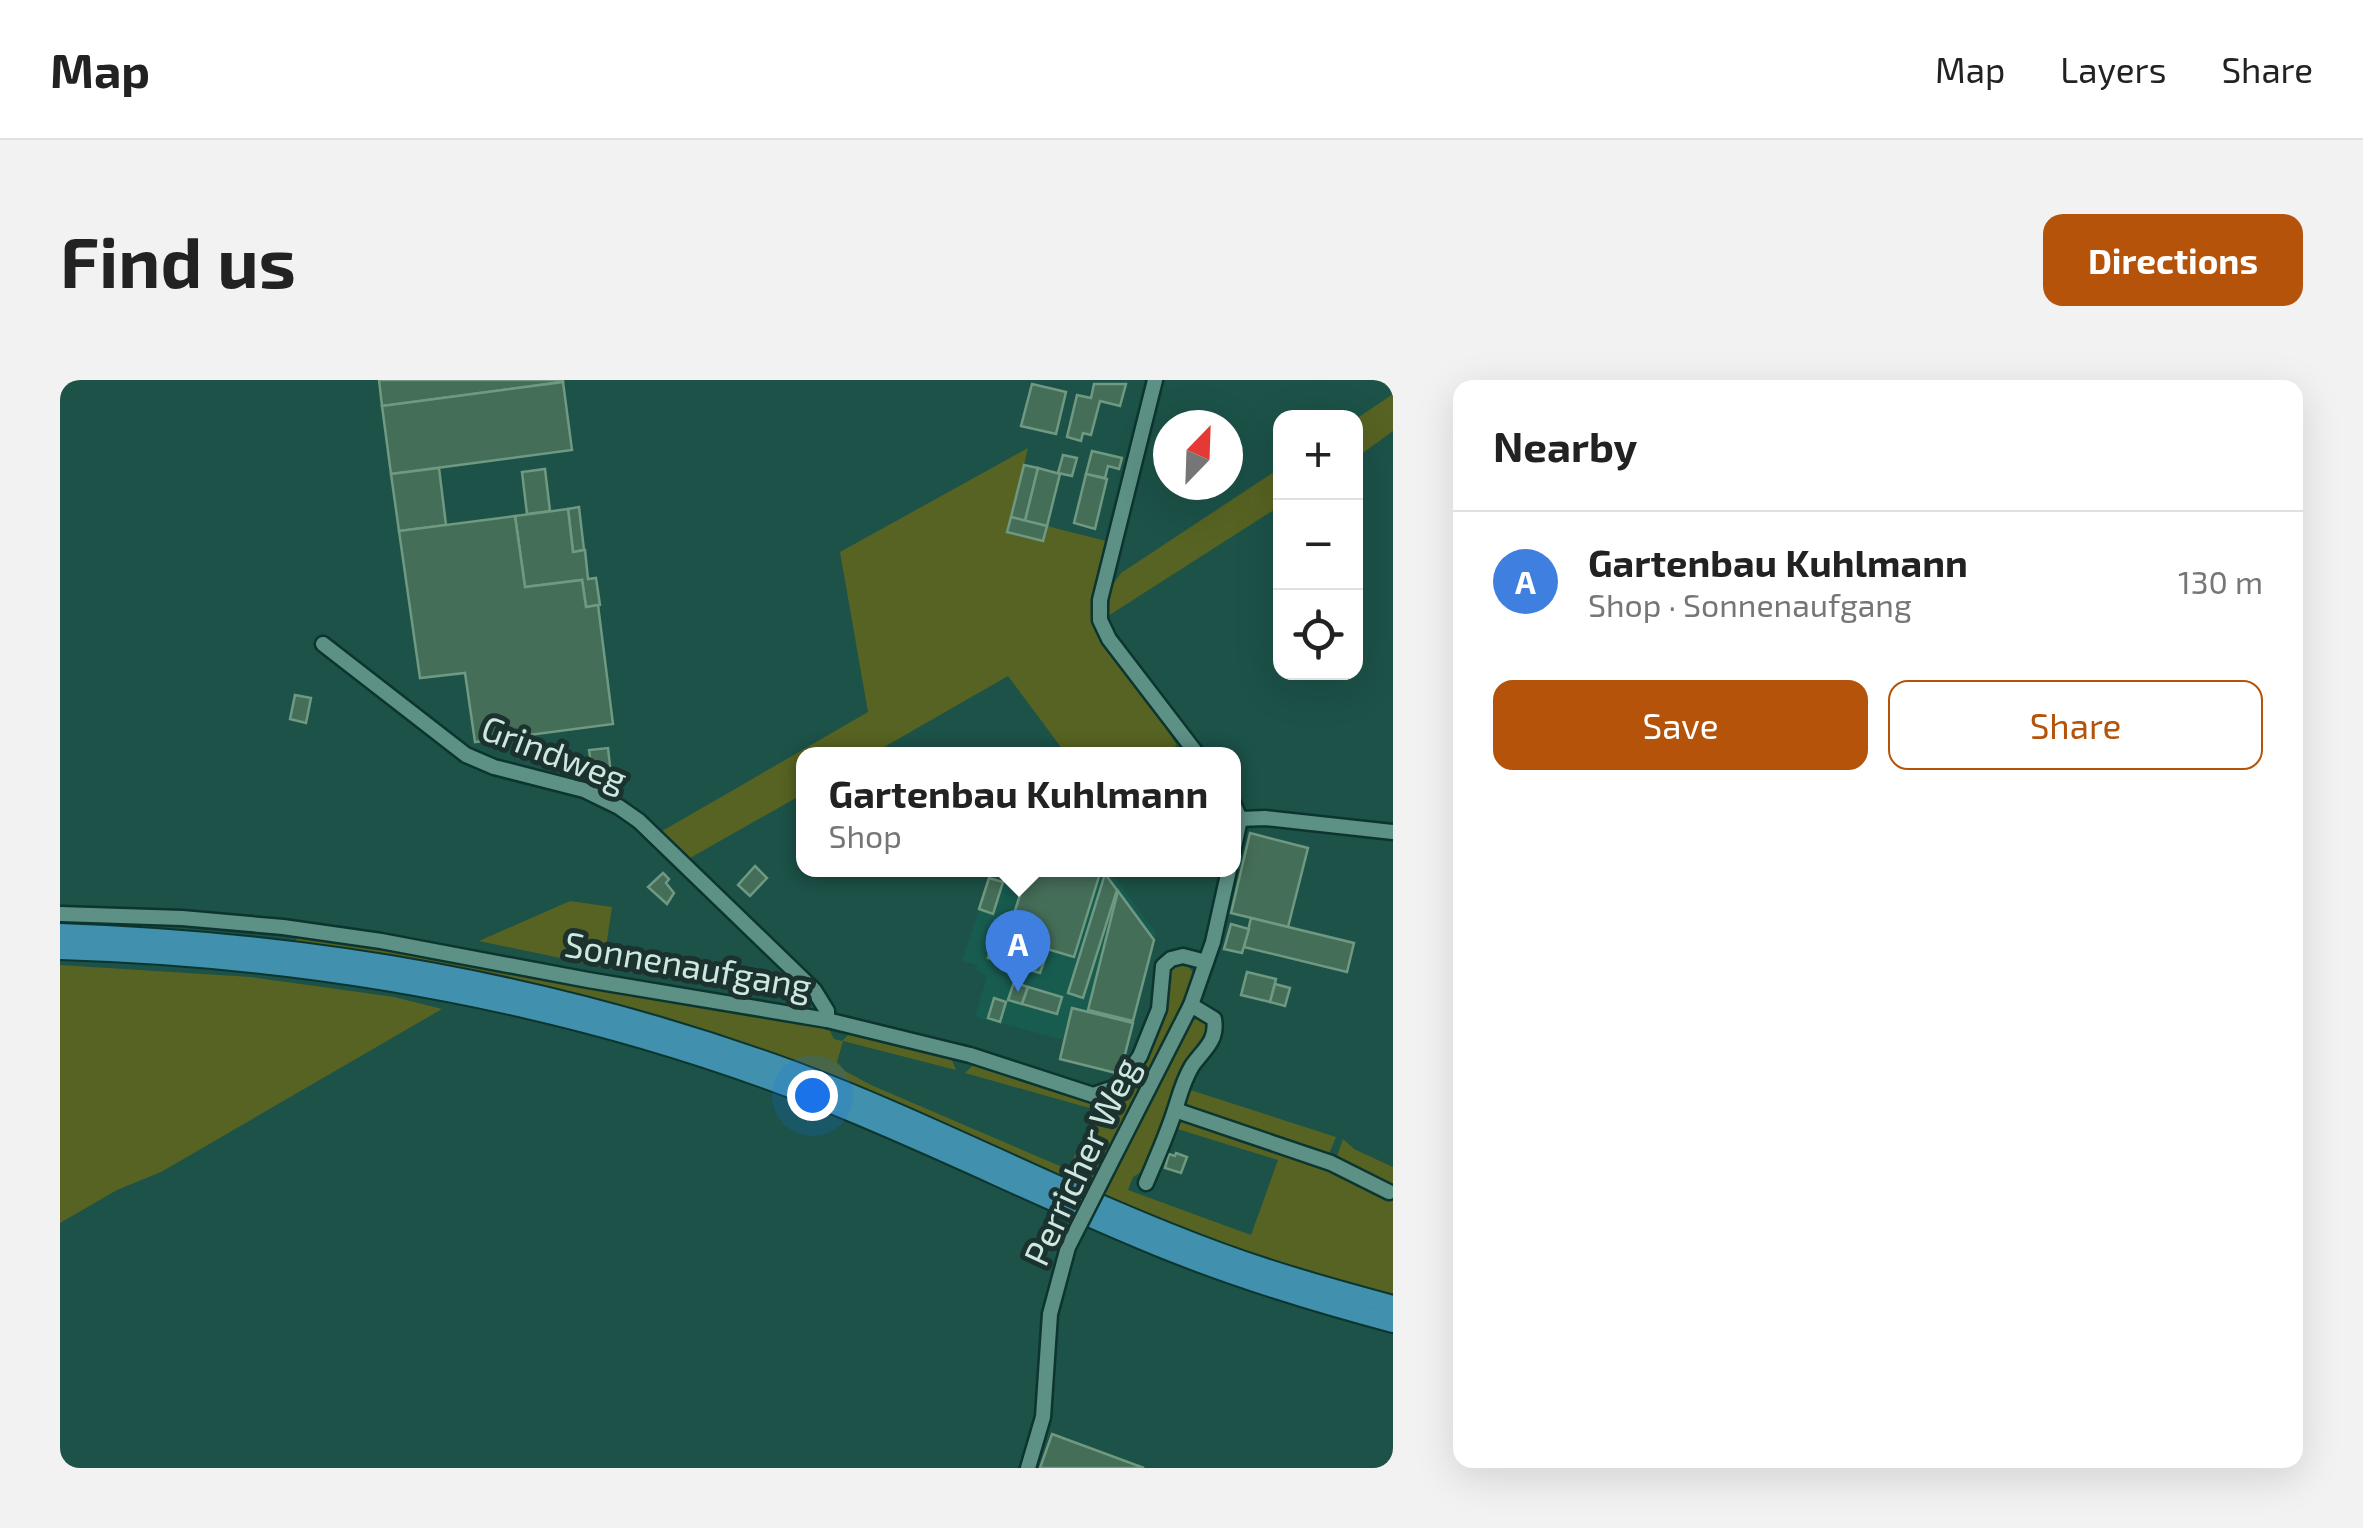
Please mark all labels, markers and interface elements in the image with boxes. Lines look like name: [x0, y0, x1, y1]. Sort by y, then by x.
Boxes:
text: Map: [50, 40, 150, 98]
text: Map: [1935, 48, 2005, 90]
text: Layers: [2060, 48, 2166, 90]
text: Share: [2221, 48, 2313, 90]
button: Directions: [2043, 214, 2303, 306]
text: Find us: [60, 218, 296, 302]
north arrow: [1153, 410, 1243, 500]
map controls: [1273, 410, 1363, 680]
button: +: [1273, 410, 1363, 500]
text: Nearby: [1493, 420, 1637, 470]
button: −: [1273, 500, 1363, 590]
text: Gartenbau Kuhlmann: [1588, 539, 1968, 585]
text: A: [1515, 562, 1536, 600]
text: 130 m: [2178, 562, 2263, 600]
text: Shop · Sonnenaufgang: [1588, 585, 1912, 623]
button: locate: [1273, 590, 1363, 680]
button: Save: [1493, 680, 1868, 770]
button: Share: [1888, 680, 2263, 770]
street label: Grindweg: [476, 705, 633, 799]
popup: [796, 747, 1241, 877]
text: Gartenbau Kuhlmann: [829, 770, 1208, 816]
text: Shop: [829, 816, 902, 854]
pin: A: [986, 910, 1050, 992]
street label: Sonnenaufgang: [562, 922, 815, 1006]
street label: Perricher Weg: [1014, 1051, 1147, 1271]
your location: [787, 1070, 838, 1121]

